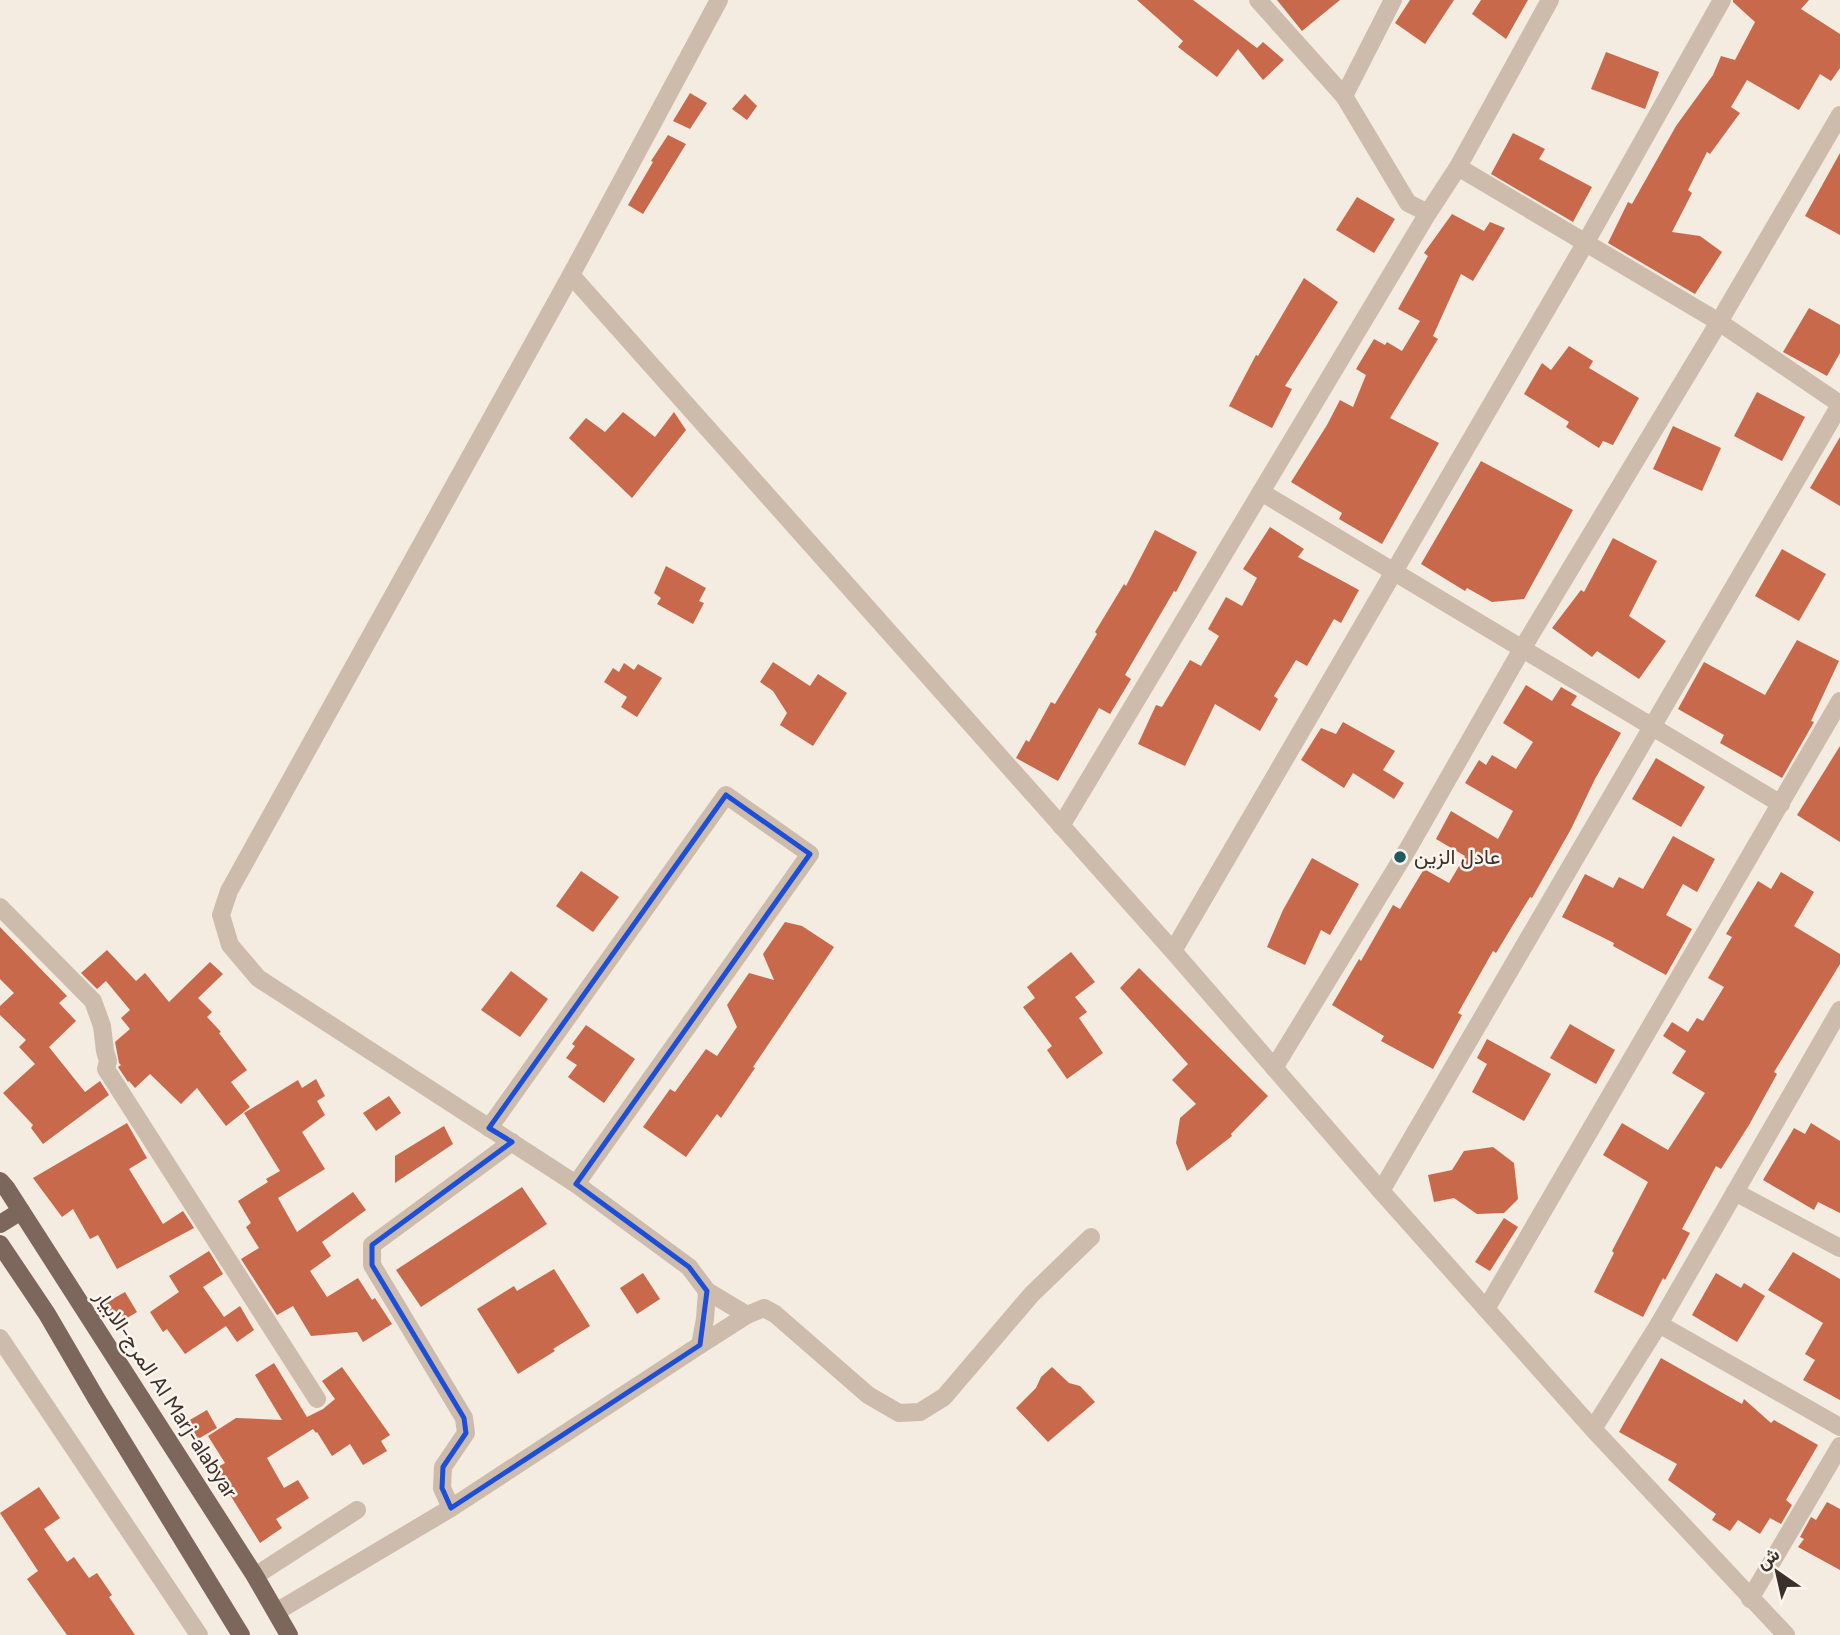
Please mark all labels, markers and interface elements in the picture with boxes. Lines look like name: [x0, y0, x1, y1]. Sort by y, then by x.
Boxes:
place label: عادل الزين: [1414, 844, 1501, 870]
marker: عادل الزين: [1392, 849, 1408, 865]
street label: المرج-الابيار Al Marj-alabyar: [88, 1284, 243, 1504]
north arrow: [1742, 1537, 1812, 1607]
text: ش: [1752, 1542, 1784, 1574]

